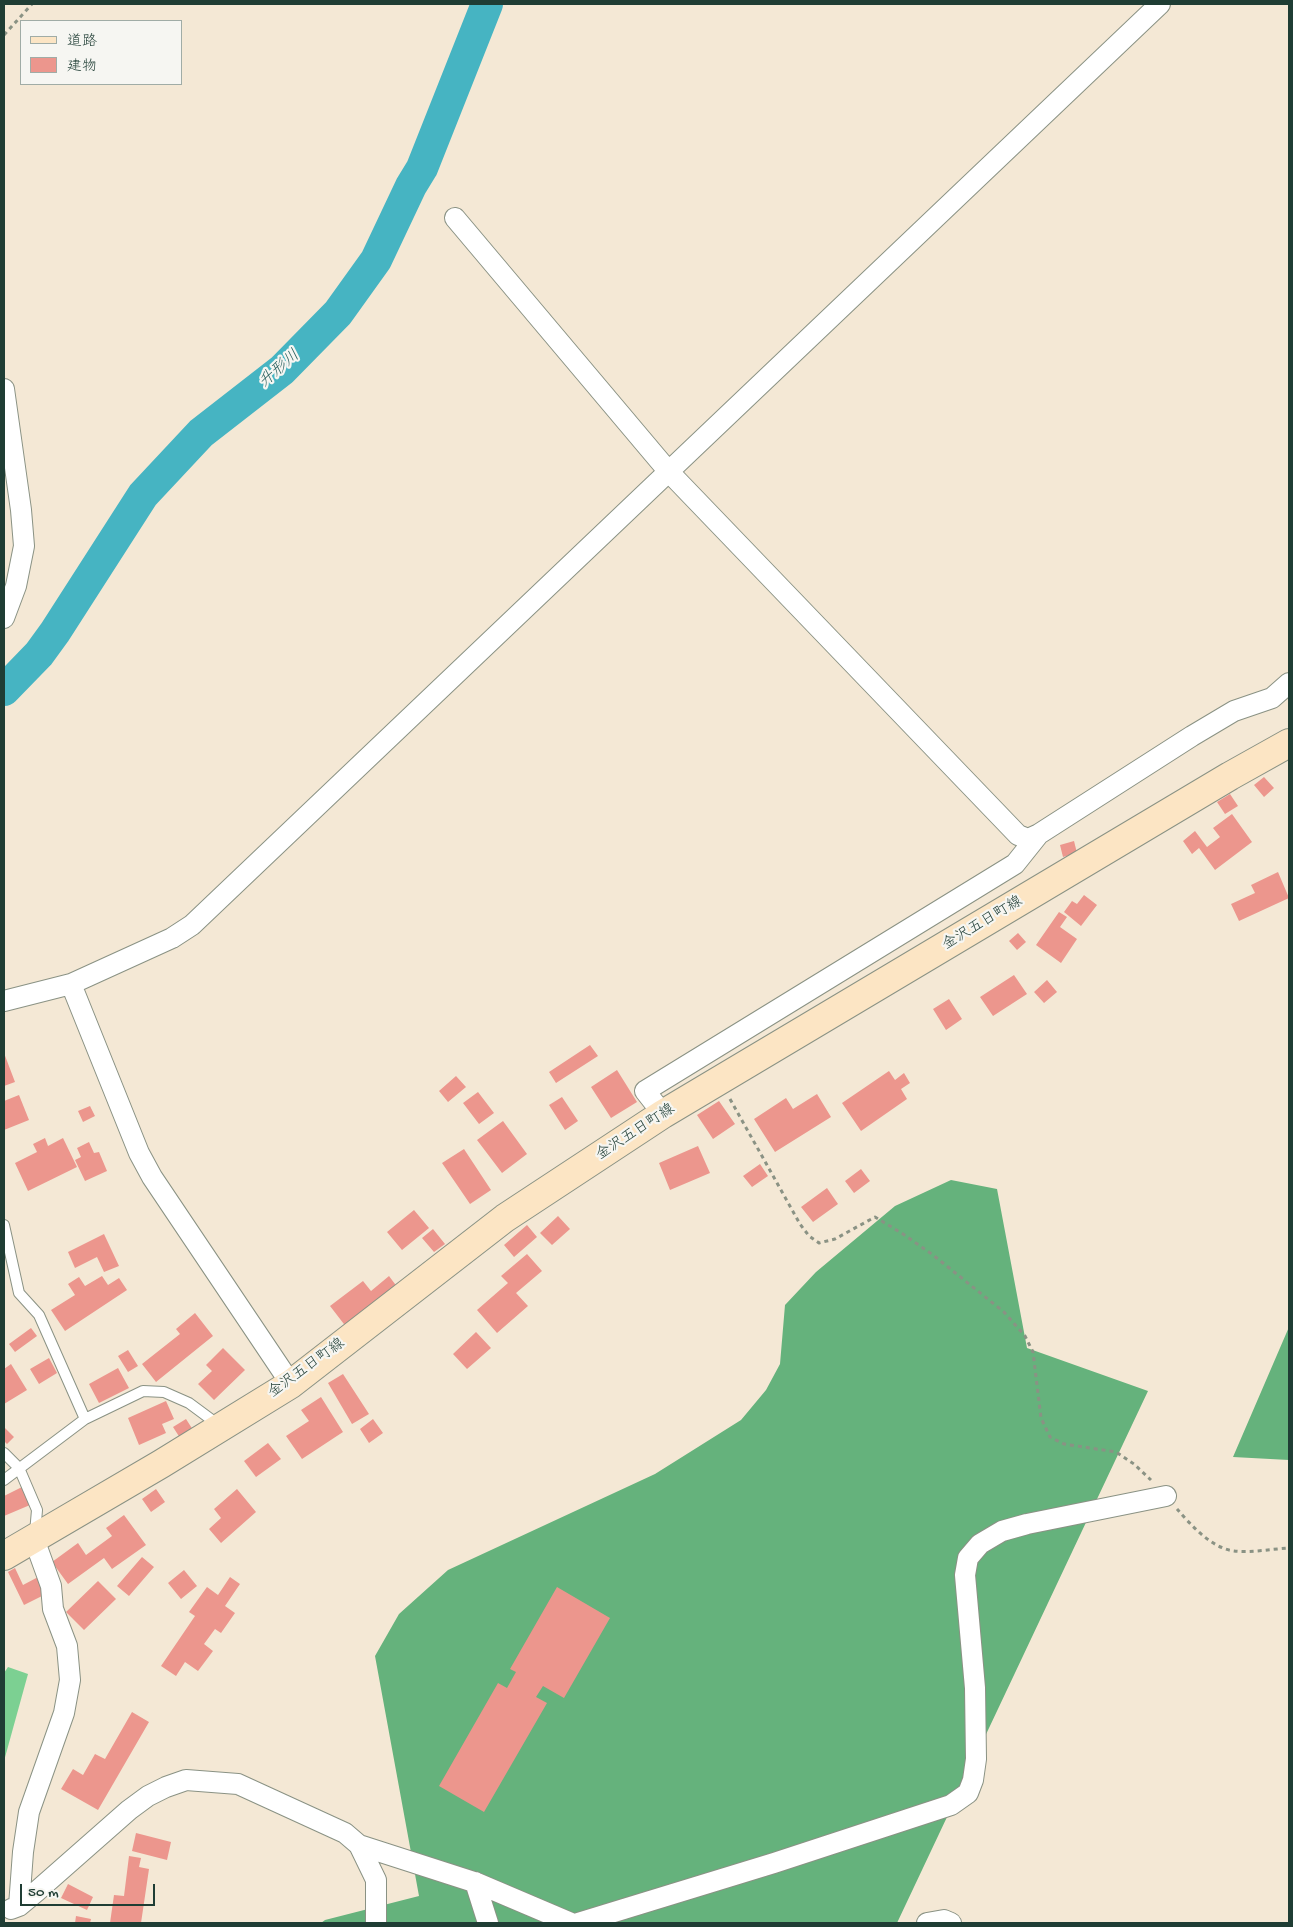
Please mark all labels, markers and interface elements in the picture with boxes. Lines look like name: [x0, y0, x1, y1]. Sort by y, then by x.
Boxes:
legend: [20, 20, 182, 85]
text: 道路: [67, 33, 97, 51]
text: 建物: [67, 58, 97, 76]
water label: 升形川: [256, 347, 304, 393]
street label: 金沢五日町線: [940, 893, 1026, 955]
street label: 金沢五日町線: [593, 1101, 679, 1165]
street label: 金沢五日町線: [265, 1335, 349, 1403]
scale bar: [22, 1874, 158, 1906]
text: 50 m: [28, 1884, 59, 1902]

